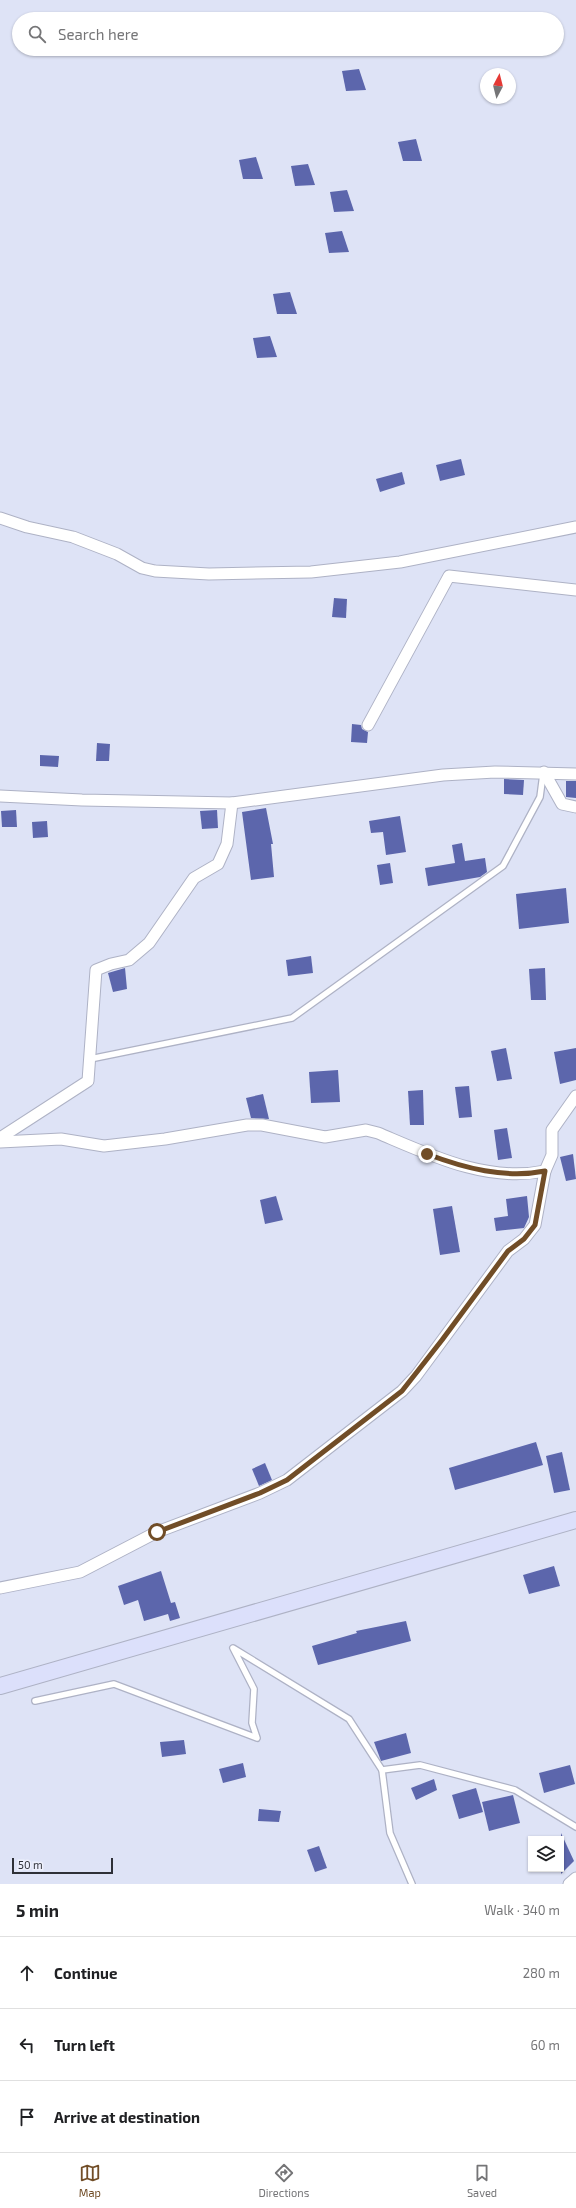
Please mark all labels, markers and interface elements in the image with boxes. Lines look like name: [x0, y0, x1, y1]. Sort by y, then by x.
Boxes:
search box: [12, 12, 564, 56]
icon: search: [26, 23, 48, 45]
text: Search here: [58, 25, 139, 43]
north arrow: [480, 68, 516, 104]
route end: [418, 1145, 436, 1163]
route start: [148, 1523, 166, 1541]
map controls: [528, 1836, 564, 1872]
button: layers: [528, 1836, 564, 1872]
scale bar: [12, 1856, 113, 1875]
text: 50 m: [18, 1858, 43, 1871]
text: 5 min: [16, 1900, 59, 1920]
text: Walk · 340 m: [484, 1902, 560, 1918]
icon: ahead: [16, 1962, 38, 1984]
text: Continue: [54, 1964, 117, 1982]
text: 280 m: [523, 1965, 560, 1981]
icon: left: [16, 2034, 38, 2056]
text: Turn left: [54, 2036, 115, 2054]
text: 60 m: [530, 2037, 560, 2053]
icon: arrive: [16, 2106, 38, 2128]
text: Arrive at destination: [54, 2108, 200, 2126]
tab: Map: [79, 2162, 101, 2199]
tab: Directions: [259, 2162, 309, 2199]
tab: Saved: [467, 2162, 497, 2199]

